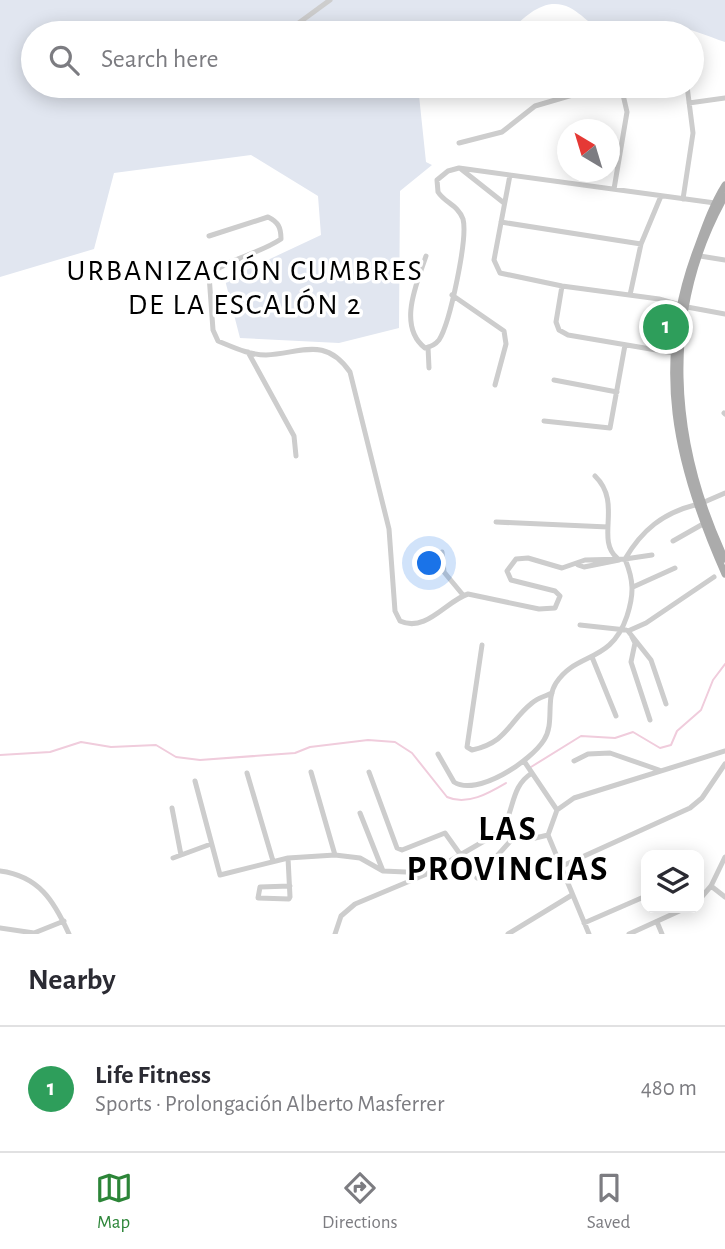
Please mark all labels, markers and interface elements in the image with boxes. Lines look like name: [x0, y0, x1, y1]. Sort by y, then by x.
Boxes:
search box: [21, 21, 704, 98]
icon: search: [45, 41, 83, 79]
text: Search here: [101, 46, 219, 72]
north arrow: [557, 119, 620, 182]
district label: URBANIZACIÓN CUMBRES DE LA ESCALÓN 2: [66, 254, 424, 320]
pin: 1: [643, 301, 689, 353]
your location: [412, 546, 446, 580]
district label: LAS PROVINCIAS: [407, 812, 609, 887]
map controls: [641, 850, 704, 913]
button: layers: [641, 850, 704, 913]
text: Nearby: [28, 965, 116, 995]
text: Life Fitness: [95, 1062, 211, 1088]
text: 1: [47, 1077, 55, 1100]
text: 480 m: [641, 1077, 697, 1100]
text: Sports · Prolongación Alberto Masferrer: [95, 1093, 444, 1116]
tab: Map: [95, 1169, 133, 1234]
tab: Directions: [322, 1169, 398, 1234]
tab: Saved: [587, 1169, 630, 1234]

